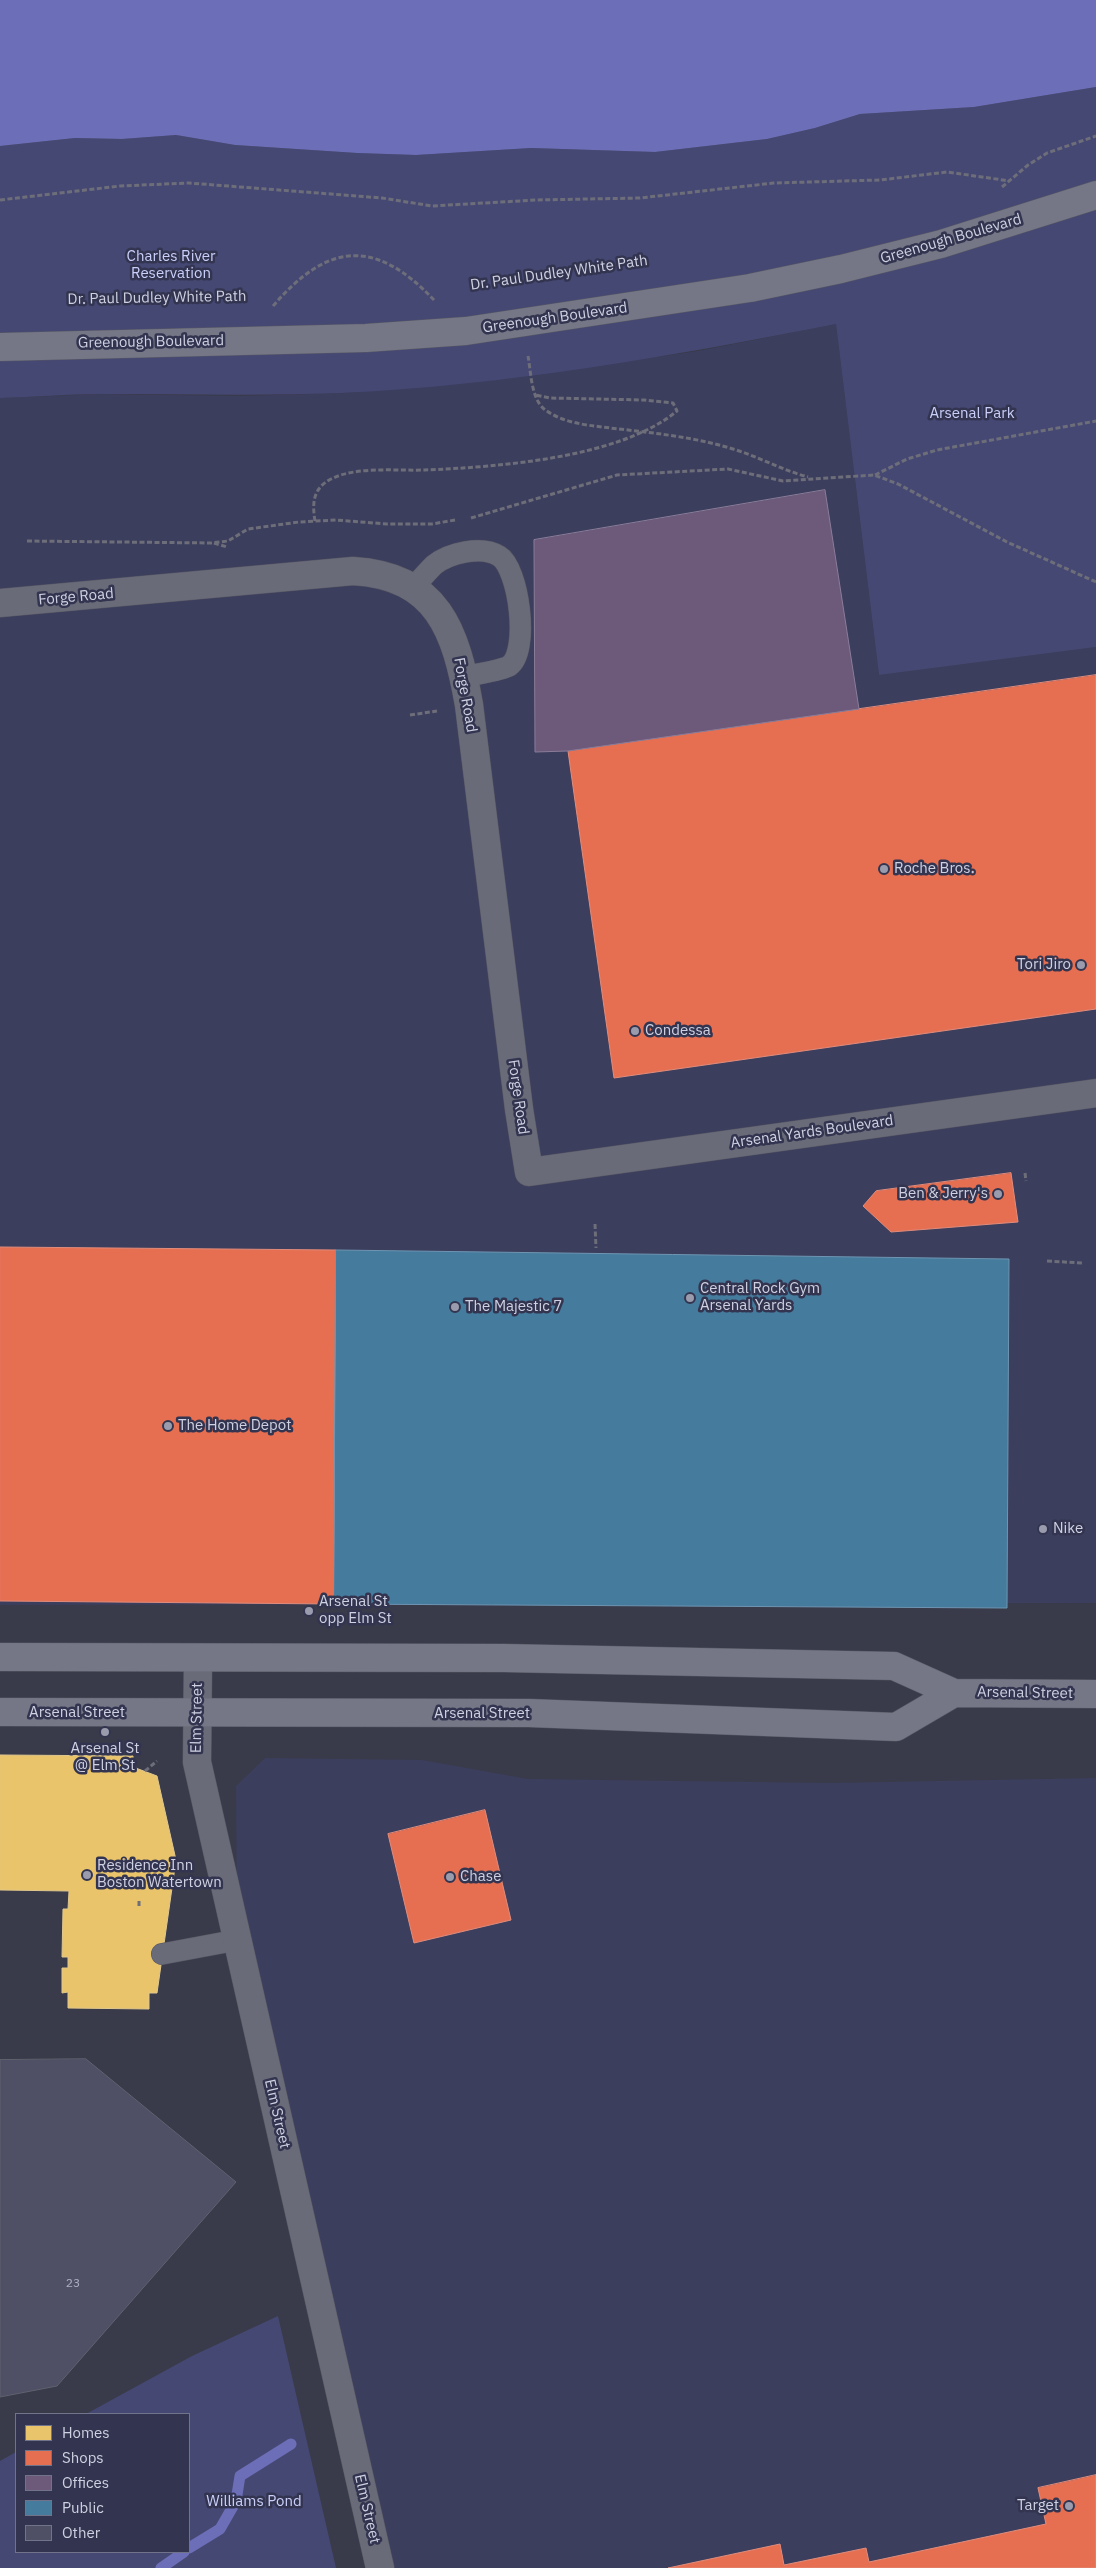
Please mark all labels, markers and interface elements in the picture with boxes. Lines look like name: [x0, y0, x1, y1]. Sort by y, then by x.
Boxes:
street label: Greenough Boulevard: [878, 210, 1024, 268]
park label: Charles River Reservation: [127, 248, 215, 283]
street label: Dr. Paul Dudley White Path: [469, 252, 649, 294]
street label: Dr. Paul Dudley White Path: [67, 287, 247, 309]
street label: Greenough Boulevard: [481, 299, 629, 337]
street label: Greenough Boulevard: [78, 332, 224, 352]
park label: Arsenal Park: [929, 405, 1015, 423]
street label: Forge Road: [38, 585, 114, 609]
street label: Forge Road: [450, 656, 480, 734]
place label: Roche Bros.: [894, 860, 975, 878]
marker: Roche Bros.: [878, 863, 890, 875]
place label: Tori Jiro: [1017, 956, 1071, 974]
marker: Tori Jiro: [1075, 959, 1087, 971]
place label: Condessa: [645, 1022, 711, 1040]
marker: Condessa: [629, 1025, 641, 1037]
street label: Forge Road: [504, 1058, 532, 1136]
street label: Arsenal Yards Boulevard: [729, 1112, 895, 1152]
place label: Ben & Jerry's: [898, 1185, 988, 1203]
marker: Ben & Jerry's: [992, 1188, 1004, 1200]
place label: Central Rock Gym Arsenal Yards: [700, 1280, 820, 1315]
marker: Central Rock Gym Arsenal Yards: [684, 1292, 696, 1304]
place label: The Majestic 7: [465, 1298, 562, 1316]
marker: The Majestic 7: [449, 1301, 461, 1313]
place label: The Home Depot: [178, 1417, 291, 1435]
marker: The Home Depot: [162, 1420, 174, 1432]
place label: Nike: [1053, 1520, 1083, 1538]
marker: Nike: [1037, 1523, 1049, 1535]
place label: Arsenal St opp Elm St: [319, 1593, 392, 1628]
marker: Arsenal St opp Elm St: [303, 1605, 315, 1617]
street label: Elm Street: [187, 1683, 207, 1753]
street label: Arsenal Street: [977, 1683, 1073, 1703]
street label: Arsenal Street: [29, 1704, 125, 1722]
street label: Arsenal Street: [434, 1705, 530, 1723]
marker: Arsenal St @ Elm St: [99, 1726, 111, 1738]
place label: Arsenal St @ Elm St: [71, 1740, 139, 1775]
place label: Residence Inn Boston Watertown: [97, 1857, 222, 1892]
place label: Chase: [460, 1868, 501, 1886]
marker: Residence Inn Boston Watertown: [81, 1869, 93, 1881]
marker: Chase: [444, 1871, 456, 1883]
street label: Elm Street: [260, 2078, 294, 2150]
house number: 23: [66, 2277, 80, 2291]
legend: [15, 2413, 190, 2553]
text: Homes: [62, 2423, 110, 2442]
text: Shops: [62, 2448, 104, 2467]
text: Offices: [62, 2473, 109, 2492]
street label: Elm Street: [350, 2473, 384, 2545]
park label: Williams Pond: [206, 2493, 302, 2511]
place label: Target: [1017, 2497, 1059, 2515]
text: Public: [62, 2498, 104, 2517]
marker: Target: [1063, 2500, 1075, 2512]
text: Other: [62, 2523, 100, 2542]

